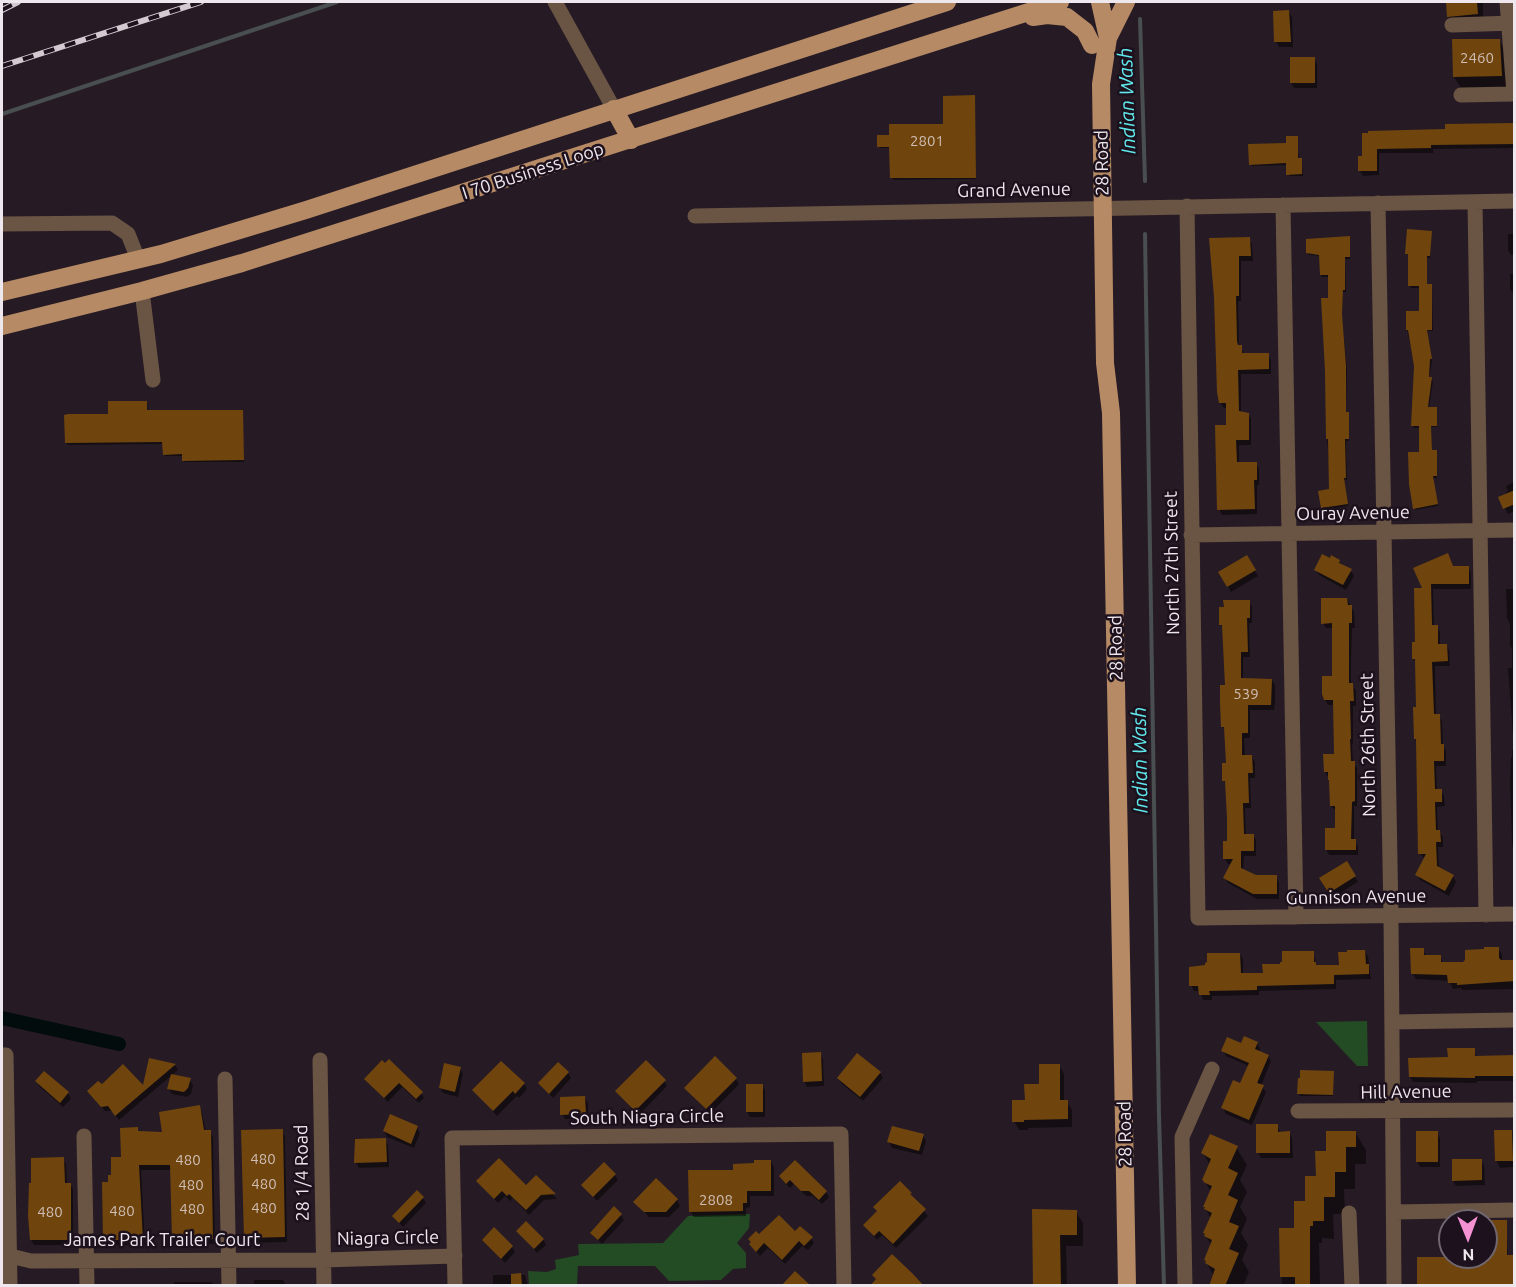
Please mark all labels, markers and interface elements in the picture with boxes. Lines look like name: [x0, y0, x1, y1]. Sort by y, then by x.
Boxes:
water label: Indian Wash: [1113, 47, 1141, 155]
house number: 2460: [1460, 49, 1494, 67]
street label: 28 Road: [1091, 130, 1113, 196]
house number: 2801: [910, 132, 944, 150]
street label: I 70 Business Loop: [459, 138, 607, 204]
street label: Grand Avenue: [957, 178, 1071, 202]
street label: North 27th Street: [1160, 491, 1184, 635]
street label: Ouray Avenue: [1296, 501, 1410, 525]
street label: 28 Road: [1105, 615, 1127, 681]
street label: North 26th Street: [1356, 673, 1380, 817]
house number: 539: [1233, 685, 1259, 703]
water label: Indian Wash: [1127, 706, 1153, 814]
street label: Gunnison Avenue: [1286, 885, 1426, 909]
street label: Hill Avenue: [1360, 1080, 1452, 1104]
street label: 28 Road: [1114, 1101, 1136, 1167]
street label: South Niagra Circle: [570, 1105, 724, 1129]
street label: 28 1/4 Road: [290, 1124, 314, 1222]
house number: 480: [250, 1150, 276, 1168]
house number: 480: [175, 1151, 201, 1169]
house number: 480: [251, 1175, 277, 1193]
house number: 480: [178, 1176, 204, 1194]
house number: 2808: [699, 1191, 733, 1209]
house number: 480: [251, 1199, 277, 1217]
house number: 480: [179, 1200, 205, 1218]
house number: 480: [109, 1202, 135, 1220]
house number: 480: [37, 1203, 63, 1221]
north arrow: [1438, 1209, 1498, 1269]
street label: Niagra Circle: [337, 1226, 439, 1250]
street label: James Park Trailer Court: [64, 1229, 260, 1251]
text: N: [1462, 1246, 1474, 1264]

